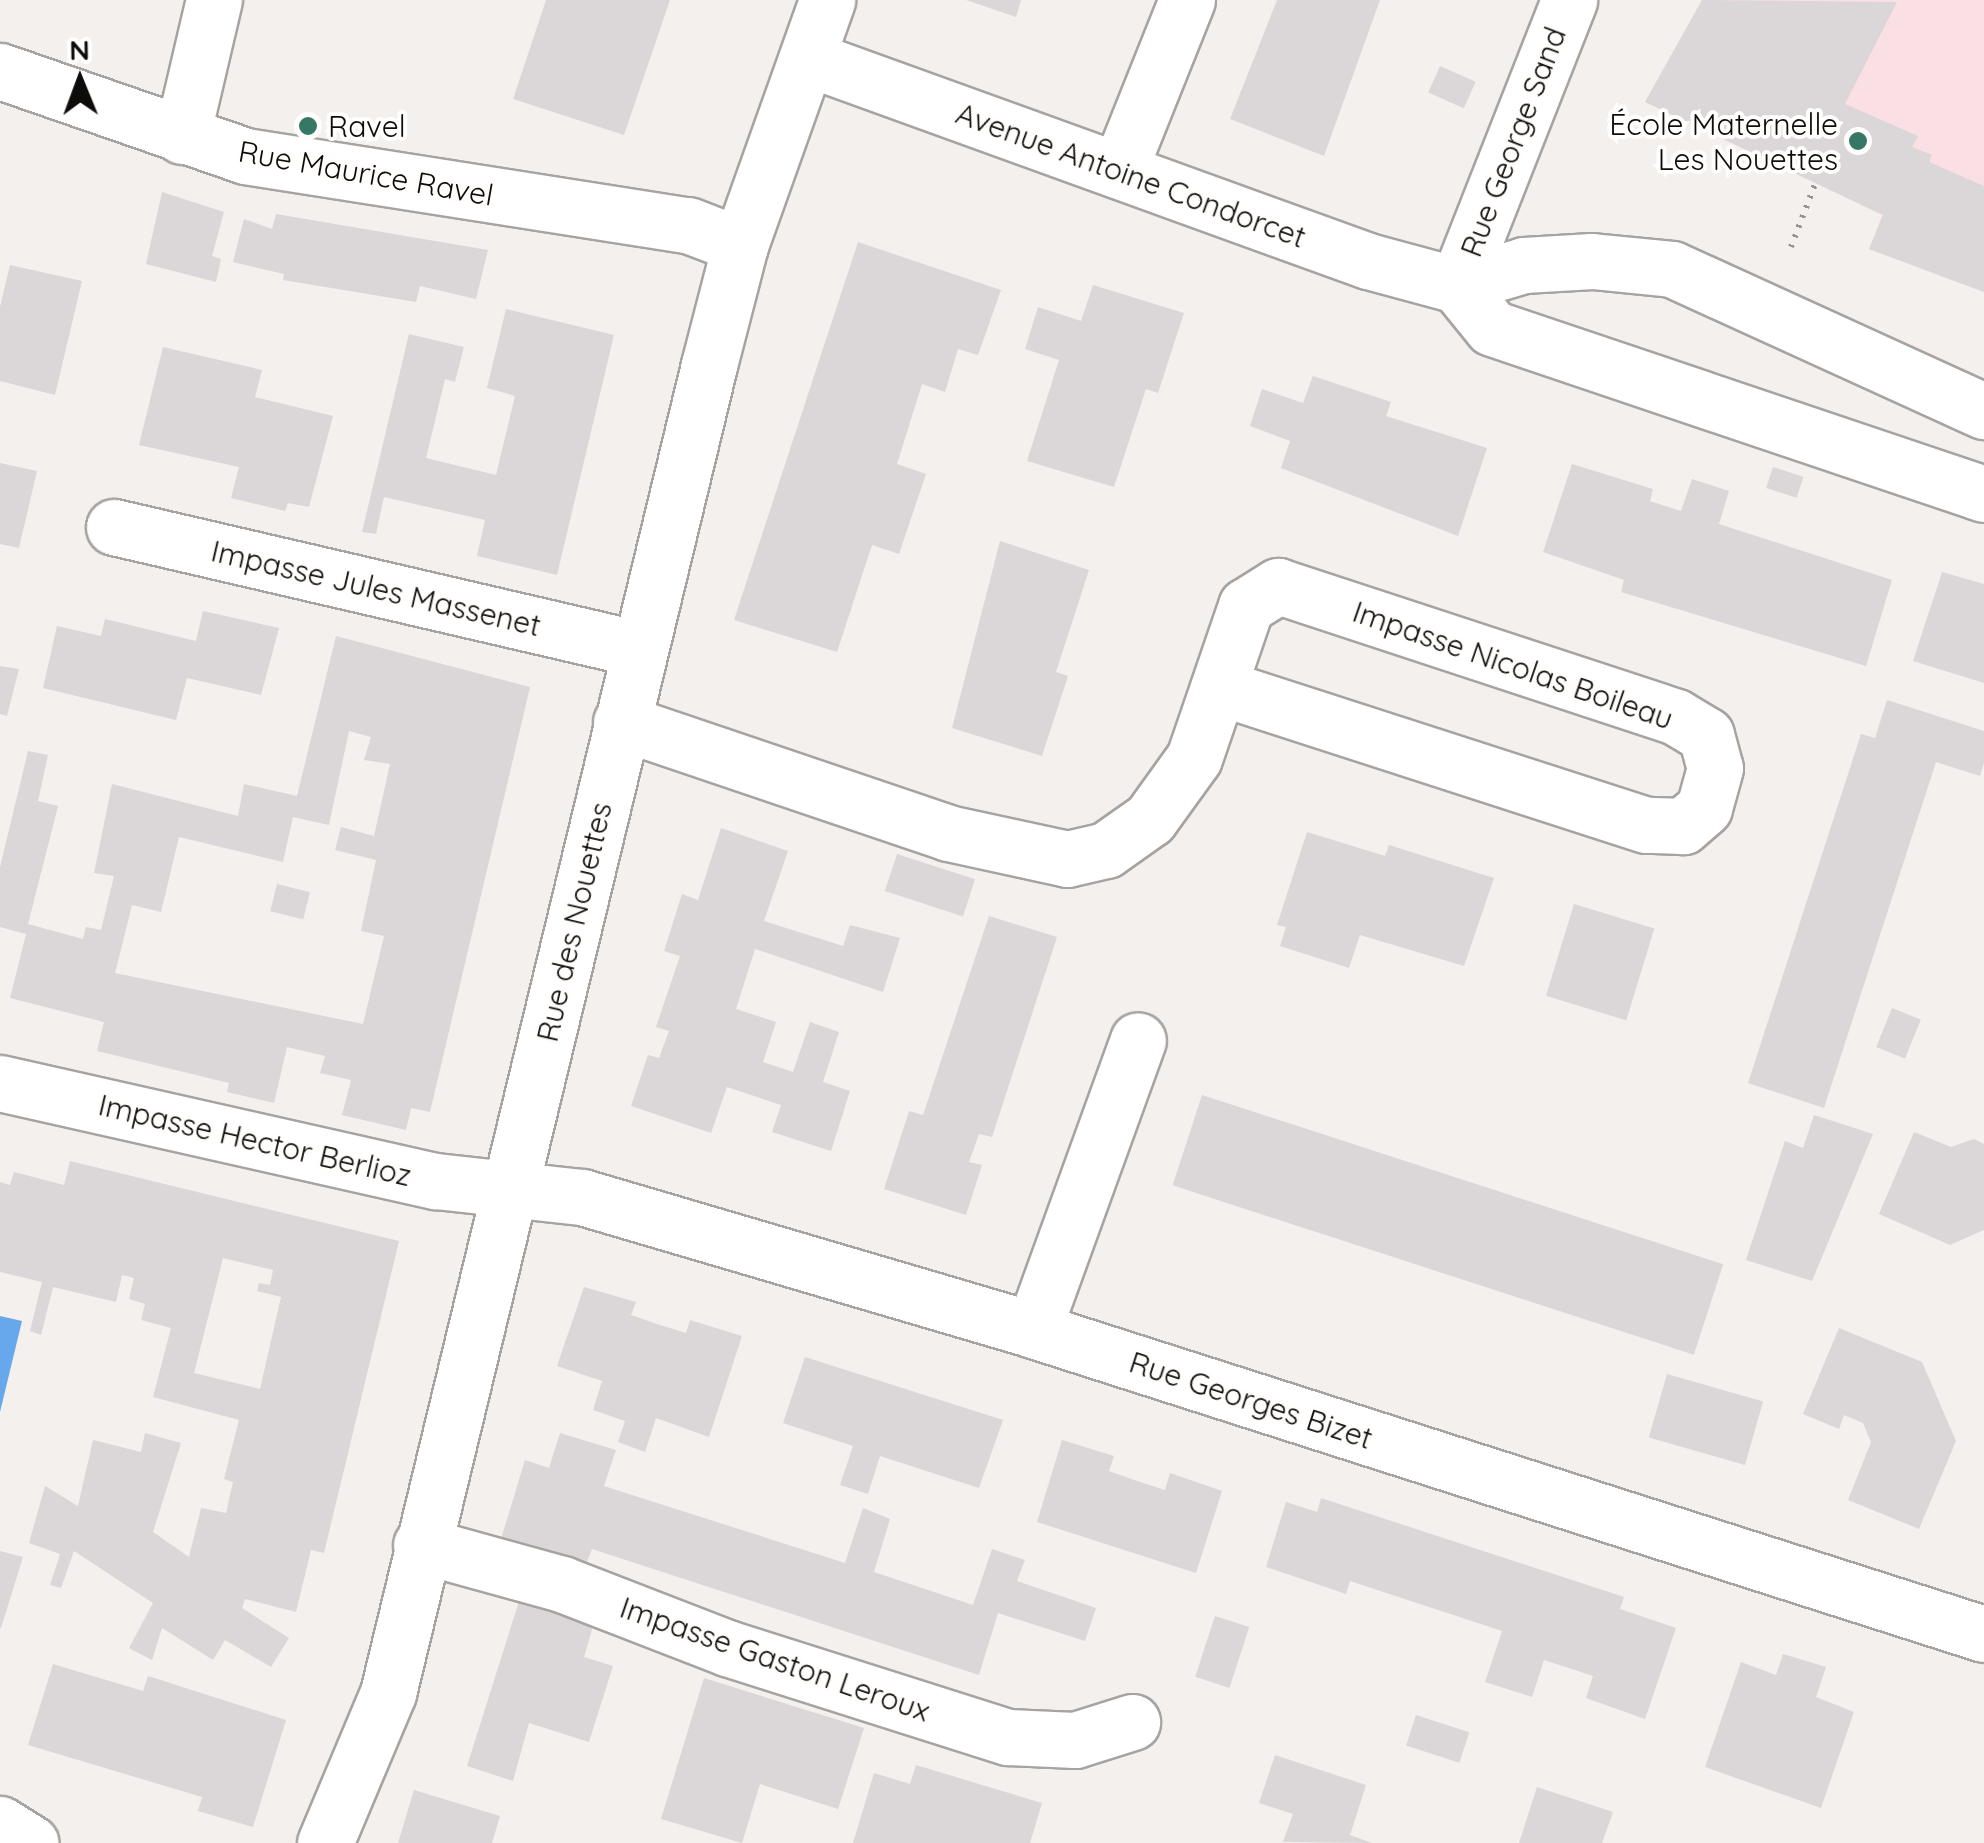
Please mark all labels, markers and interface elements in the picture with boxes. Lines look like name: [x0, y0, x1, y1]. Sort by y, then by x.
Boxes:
street label: Rue George Sand: [1453, 22, 1573, 262]
north arrow: [30, 30, 130, 130]
text: N: [69, 32, 90, 67]
street label: Avenue Antoine Condorcet: [951, 95, 1311, 255]
place label: École Maternelle Les Nouettes: [1609, 106, 1838, 176]
place label: Ravel: [328, 108, 406, 144]
marker: Ravel: [297, 115, 319, 137]
marker: École Maternelle Les Nouettes: [1847, 130, 1869, 152]
street label: Rue Maurice Ravel: [236, 133, 496, 213]
street label: Impasse Jules Massenet: [208, 533, 544, 643]
street label: Impasse Nicolas Boileau: [1348, 593, 1678, 737]
street label: Rue des Nouettes: [529, 799, 619, 1045]
street label: Impasse Hector Berlioz: [95, 1086, 415, 1194]
street label: Rue Georges Bizet: [1125, 1344, 1377, 1456]
street label: Impasse Gaston Leroux: [615, 1589, 935, 1729]

